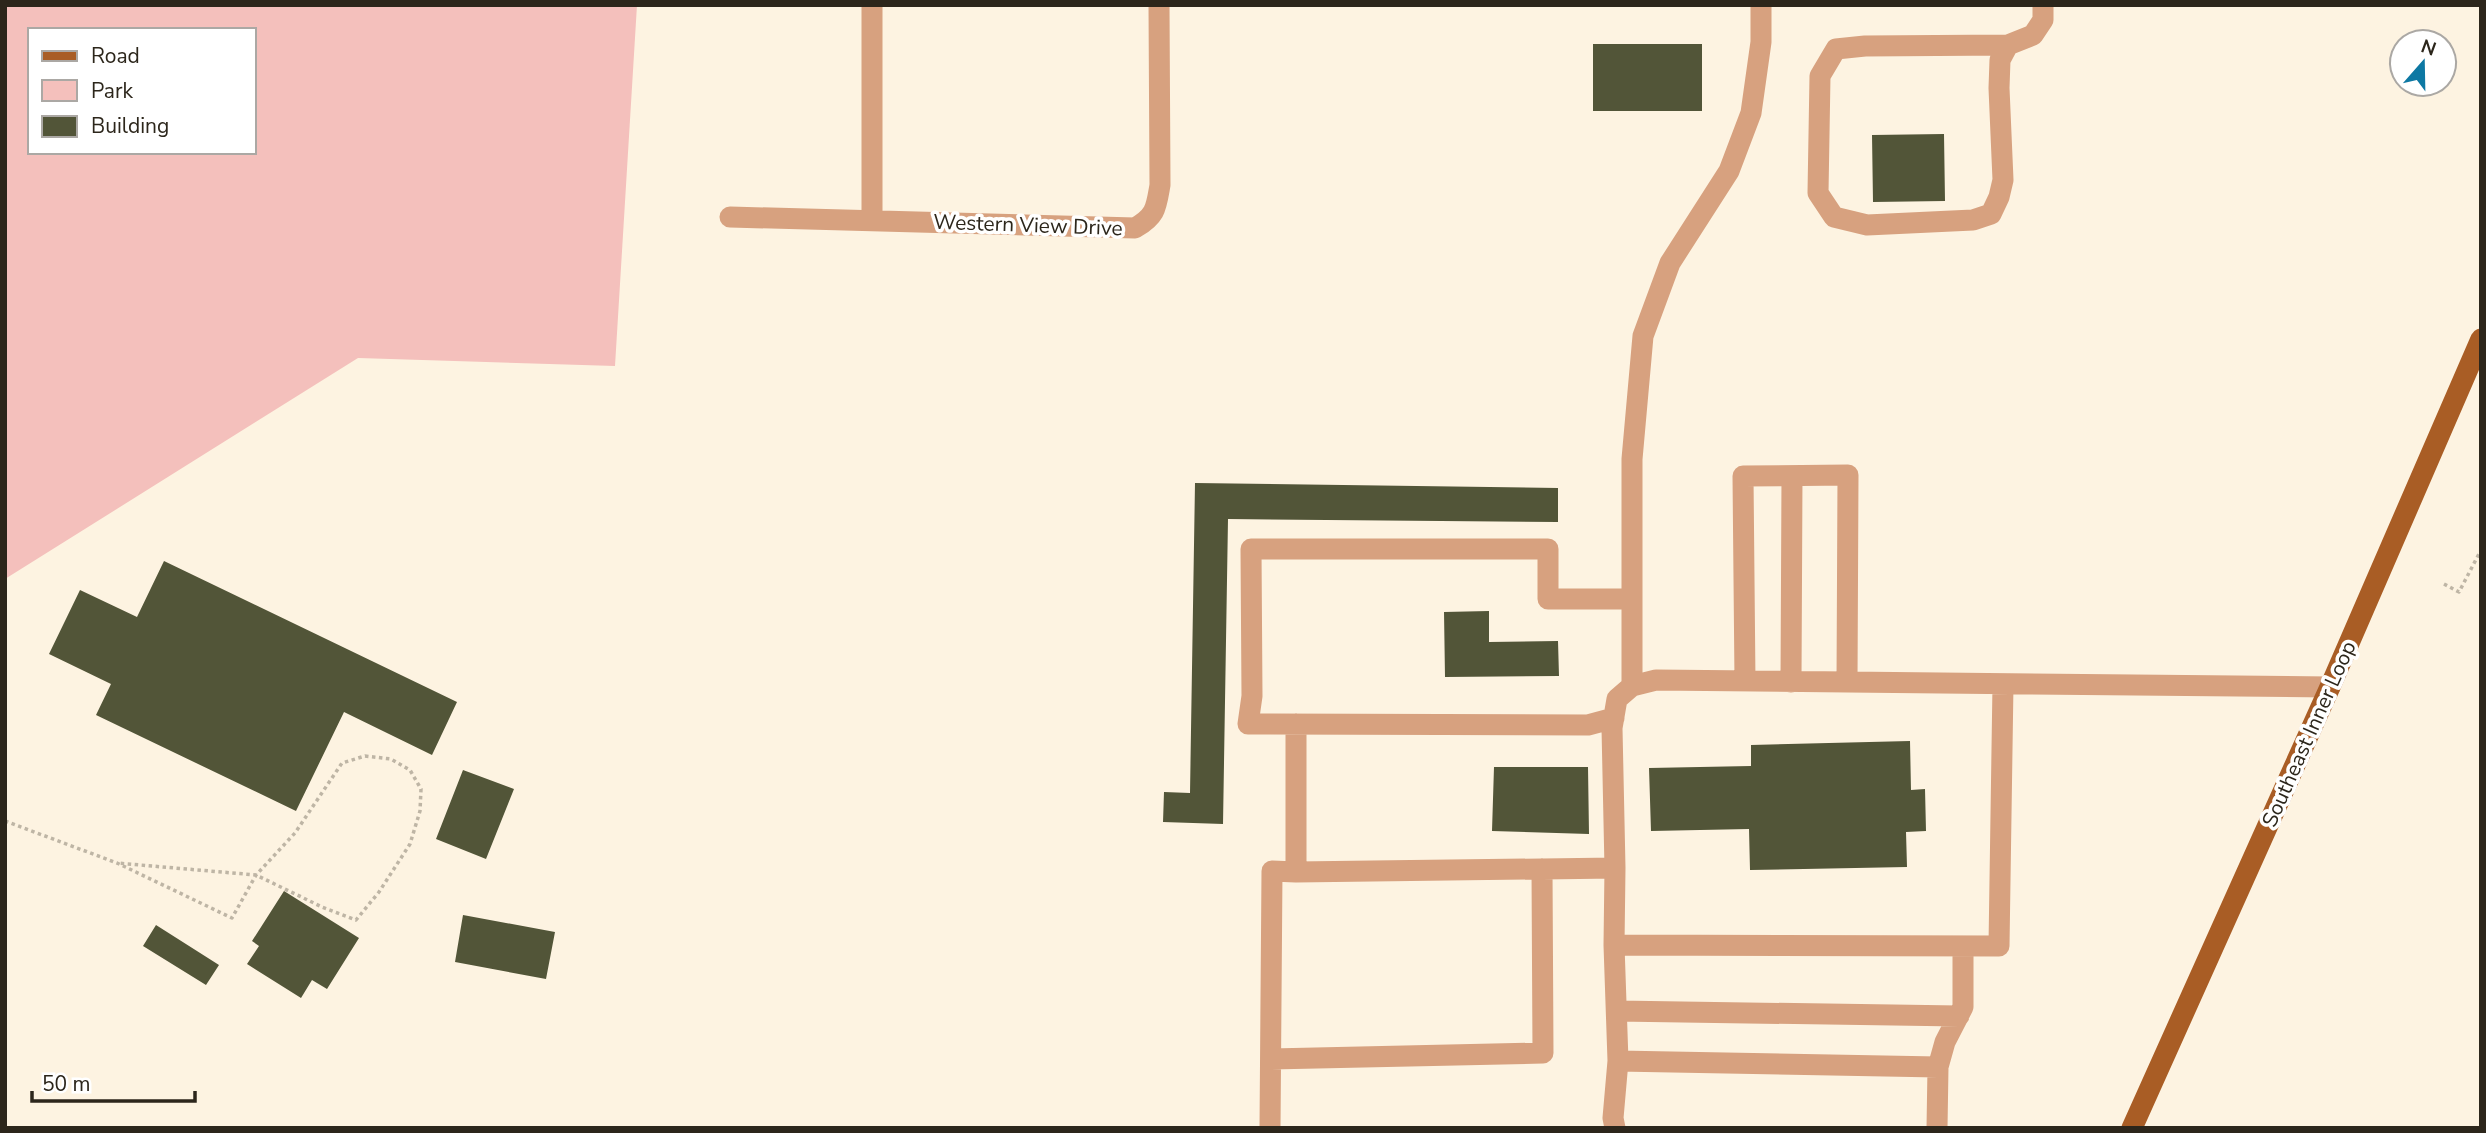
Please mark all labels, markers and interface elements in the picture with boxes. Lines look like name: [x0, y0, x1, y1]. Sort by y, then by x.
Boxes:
legend: [28, 28, 256, 154]
north arrow: [2388, 28, 2458, 98]
text: N: [2417, 33, 2440, 63]
text: Road: [91, 42, 140, 70]
text: Park: [91, 77, 133, 105]
text: Building: [91, 112, 169, 140]
street label: Western View Drive: [933, 208, 1123, 242]
street label: Southeast Inner Loop: [2255, 637, 2363, 831]
scale bar: [32, 1060, 194, 1104]
text: 50 m: [42, 1070, 91, 1098]

